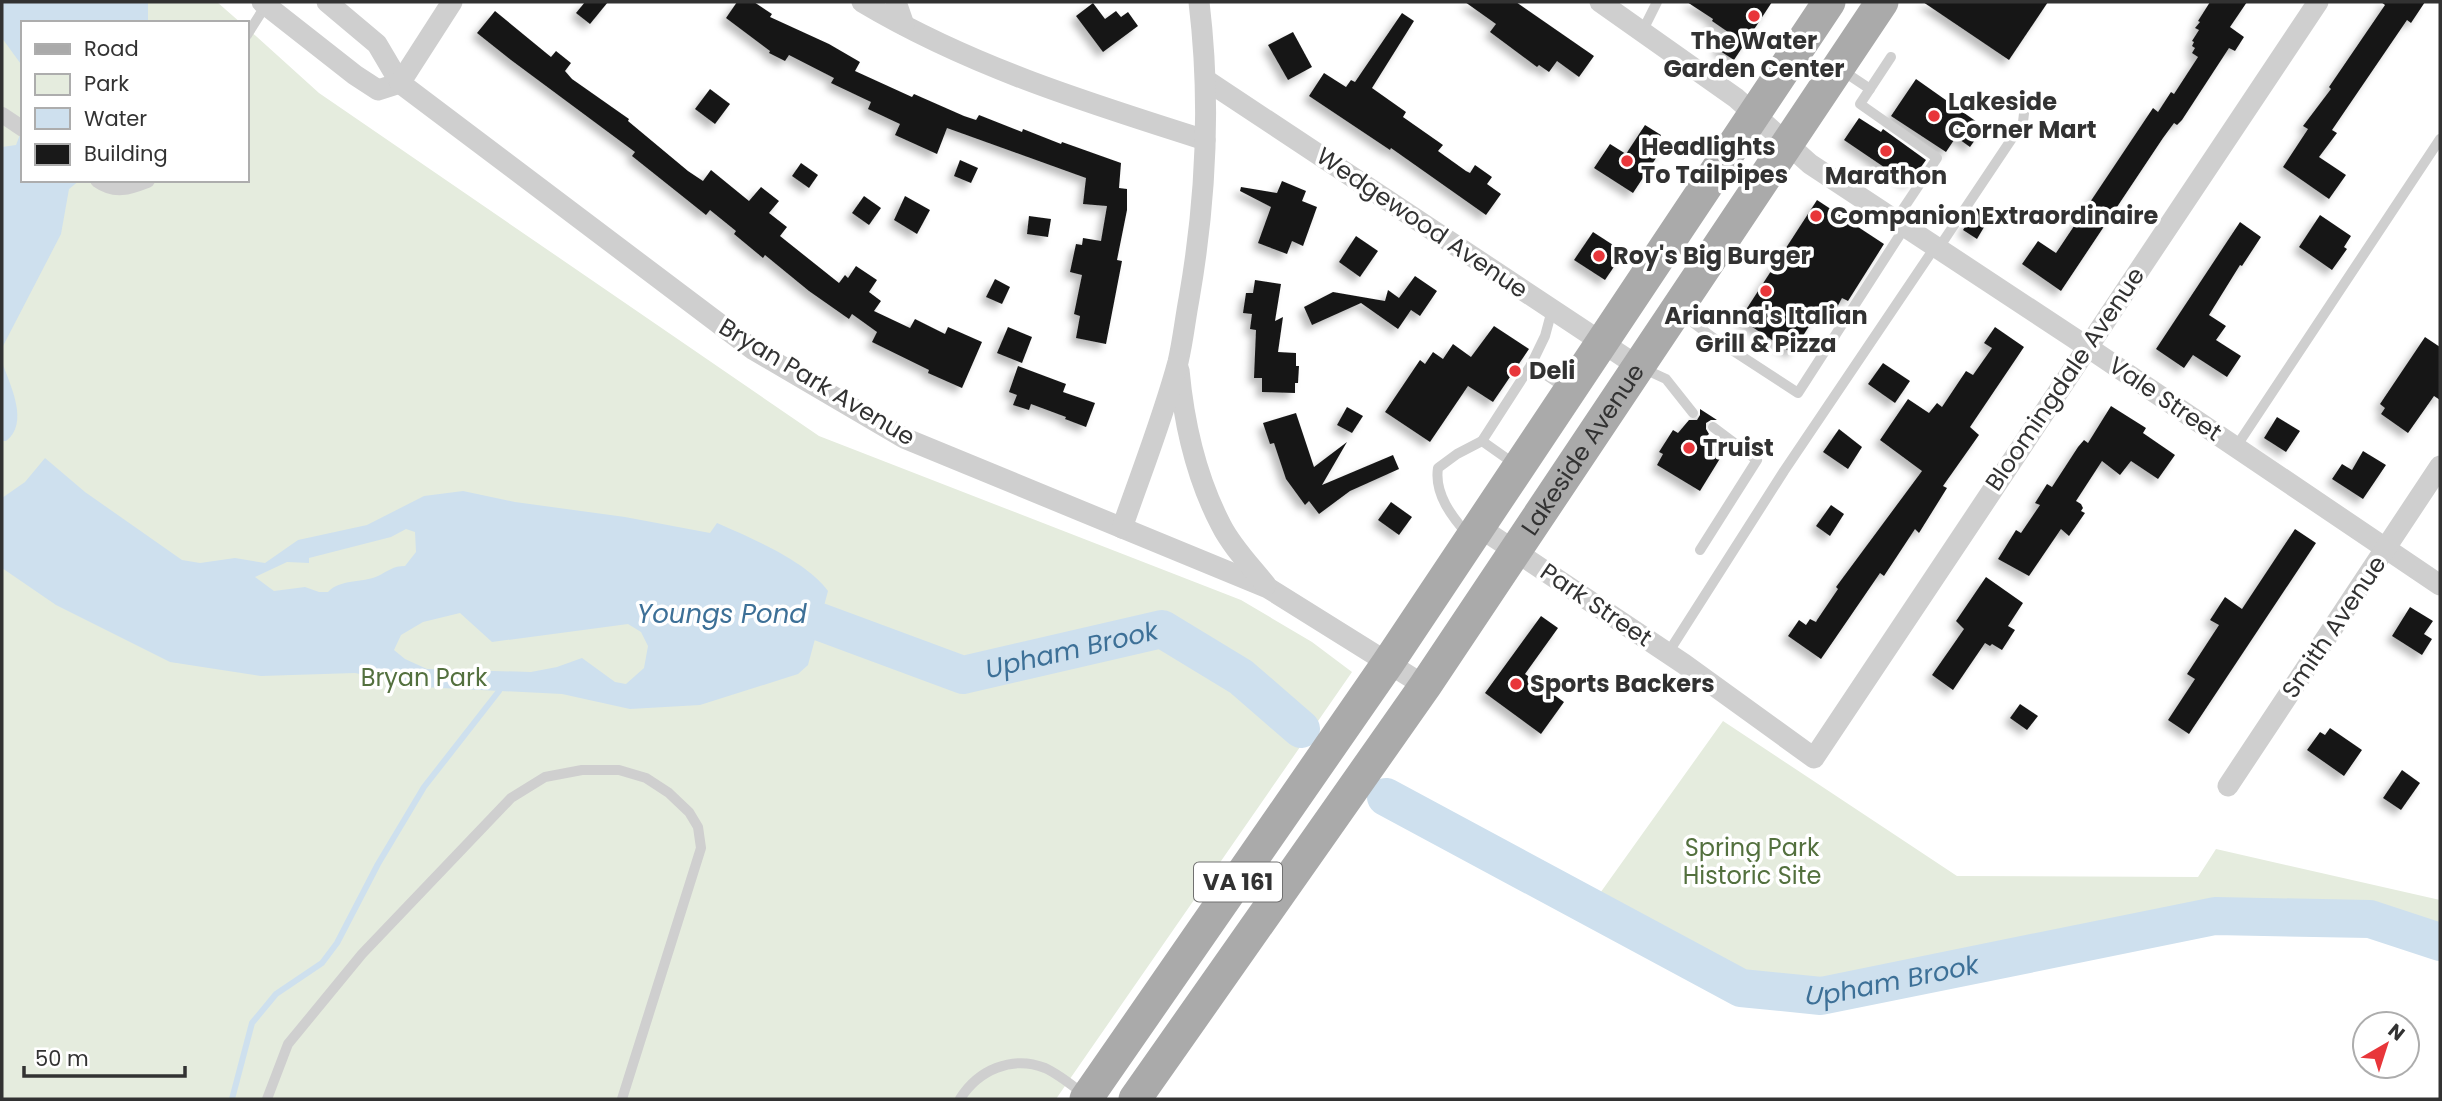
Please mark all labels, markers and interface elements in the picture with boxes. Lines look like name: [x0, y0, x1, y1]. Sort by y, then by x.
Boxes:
marker: The Water Garden Center: [1746, 8, 1762, 24]
legend: [21, 21, 248, 182]
place label: The Water Garden Center: [1663, 24, 1845, 85]
text: Road: [84, 34, 139, 63]
text: Park: [84, 69, 129, 98]
place label: Lakeside Corner Mart: [1948, 85, 2097, 146]
text: Water: [84, 104, 147, 133]
marker: Lakeside Corner Mart: [1926, 108, 1942, 124]
place label: Headlights To Tailpipes: [1641, 130, 1788, 191]
text: Building: [84, 139, 168, 168]
street label: Wedgewood Avenue: [1310, 139, 1535, 306]
marker: Marathon: [1878, 143, 1894, 159]
marker: Headlights To Tailpipes: [1619, 153, 1635, 169]
place label: Marathon: [1825, 159, 1947, 192]
place label: Companion Extraordinaire: [1830, 199, 2159, 232]
marker: Companion Extraordinaire: [1808, 208, 1824, 224]
place label: Roy's Big Burger: [1613, 239, 1811, 272]
marker: Roy's Big Burger: [1591, 248, 1607, 264]
street label: Bloomingdale Avenue: [1977, 260, 2152, 497]
marker: Arianna's Italian Grill & Pizza: [1758, 283, 1774, 299]
place label: Arianna's Italian Grill & Pizza: [1664, 299, 1868, 360]
street label: Bryan Park Avenue: [713, 310, 921, 453]
street label: Vale Street: [2102, 349, 2228, 449]
place label: Deli: [1529, 354, 1575, 387]
street label: Lakeside Avenue: [1513, 357, 1652, 542]
marker: Deli: [1507, 363, 1523, 379]
place label: Truist: [1703, 431, 1774, 464]
marker: Truist: [1681, 440, 1697, 456]
street label: Smith Avenue: [2274, 549, 2393, 704]
street label: Park Street: [1534, 555, 1659, 654]
water label: Youngs Pond: [637, 596, 807, 632]
water label: Upham Brook: [982, 612, 1163, 687]
park label: Bryan Park: [361, 661, 488, 694]
place label: Sports Backers: [1530, 667, 1715, 700]
marker: Sports Backers: [1508, 676, 1524, 692]
park label: Spring Park Historic Site: [1683, 831, 1821, 892]
road number: VA 161: [1194, 862, 1282, 902]
water label: Upham Brook: [1804, 946, 1984, 1014]
north arrow: [2351, 1010, 2421, 1080]
text: N: [2382, 1017, 2410, 1047]
scale bar: [24, 1034, 186, 1078]
text: 50 m: [35, 1044, 89, 1073]

